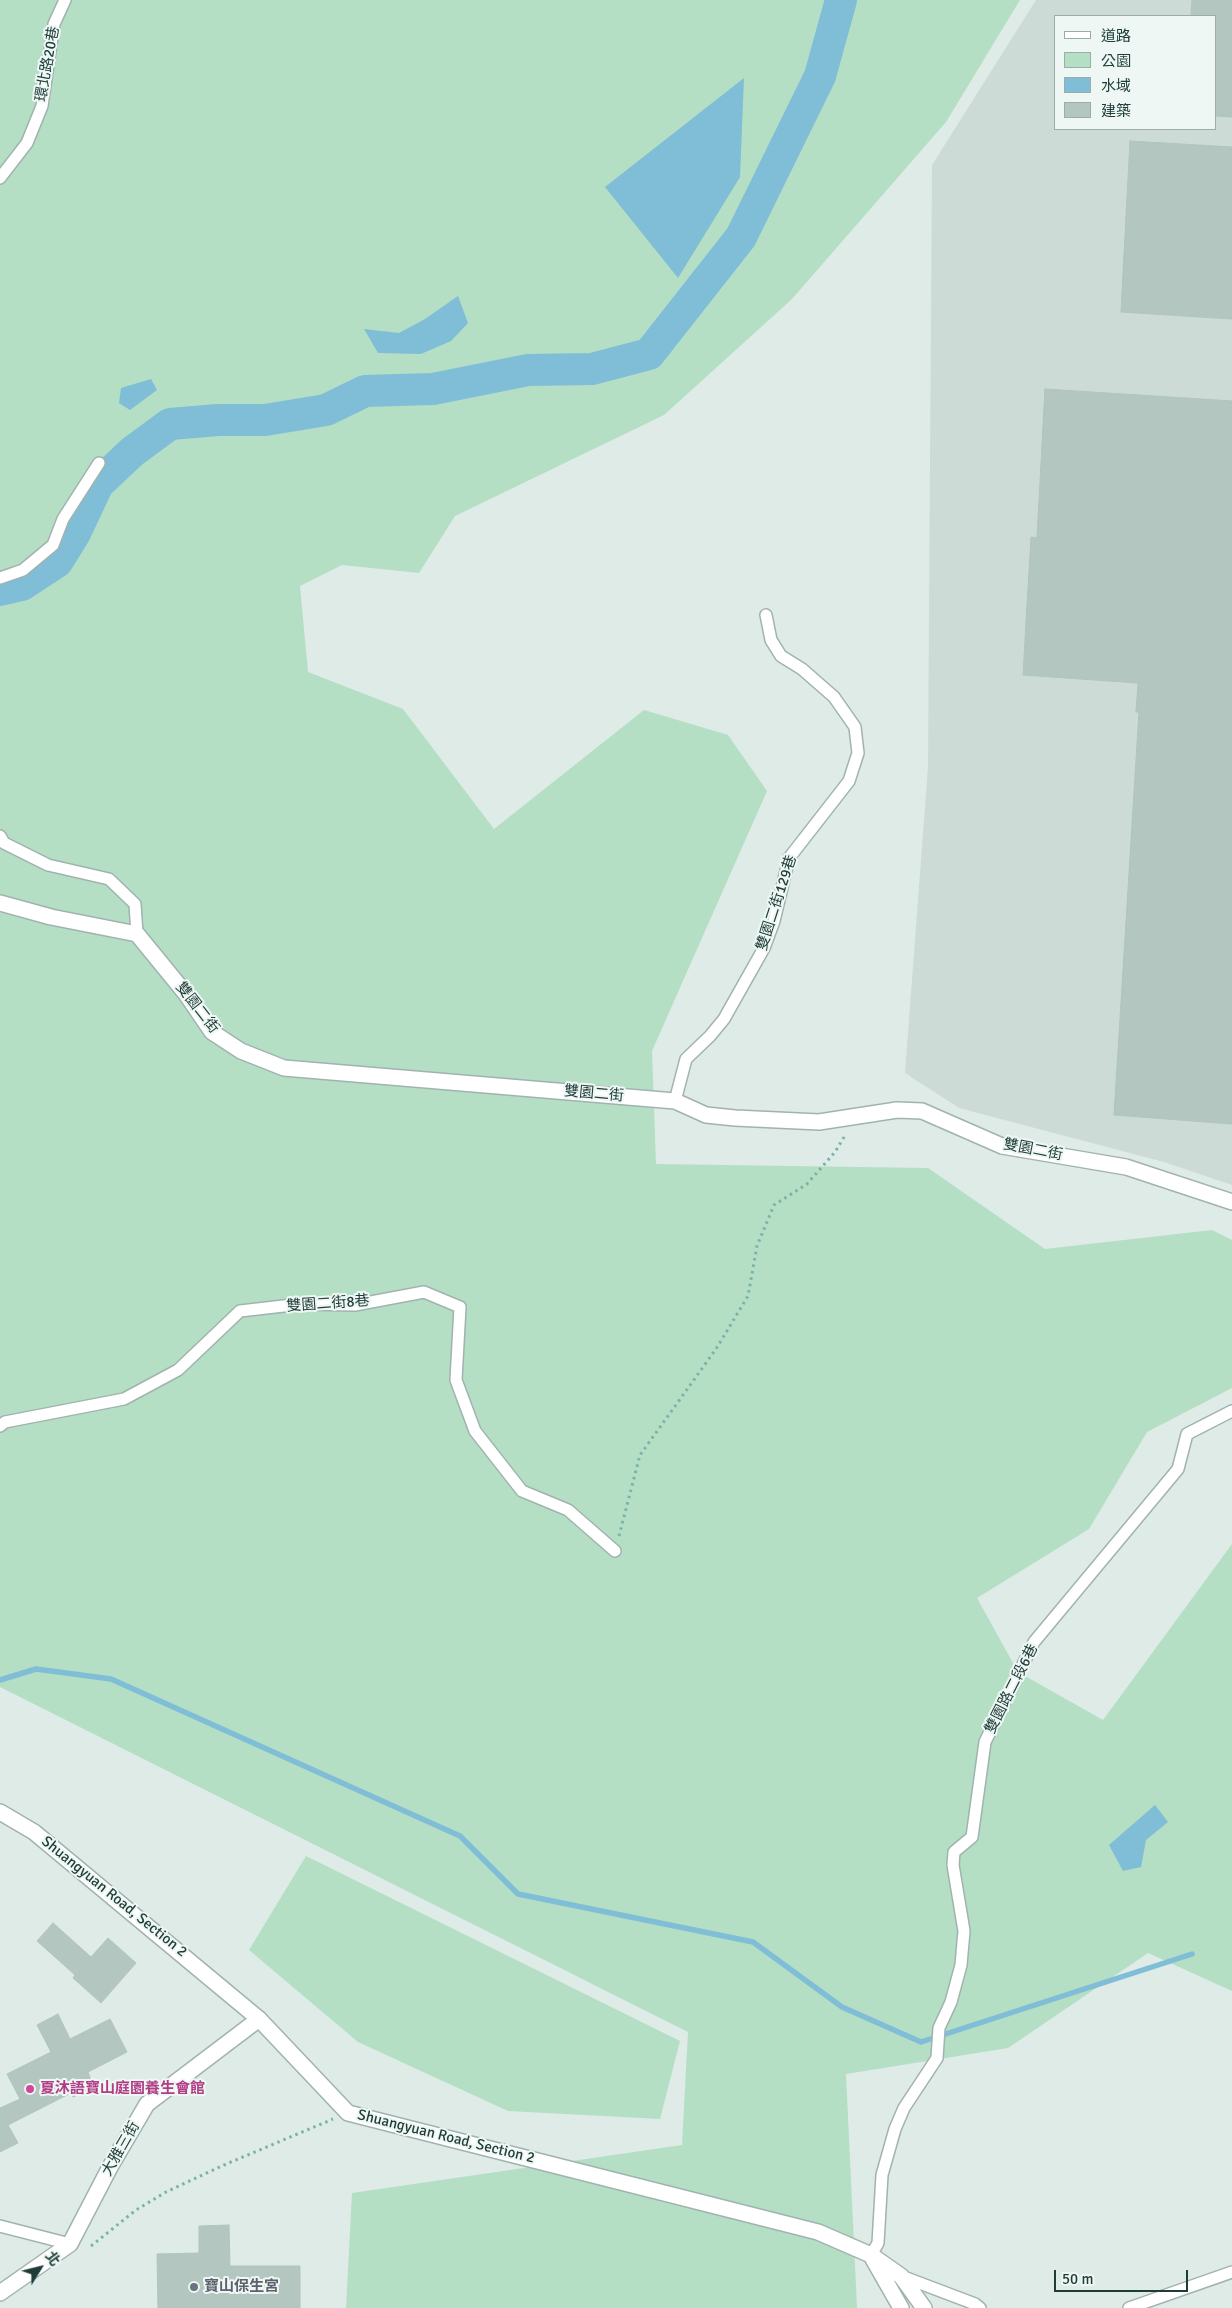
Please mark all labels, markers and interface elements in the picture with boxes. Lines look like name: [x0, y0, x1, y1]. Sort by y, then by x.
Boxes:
legend: [1054, 15, 1217, 130]
street label: 環北路20巷: [33, 25, 63, 103]
text: 道路: [1101, 27, 1131, 45]
text: 公園: [1101, 52, 1131, 70]
text: 水域: [1101, 77, 1131, 95]
text: 建築: [1101, 102, 1131, 120]
street label: 雙園二街129巷: [753, 853, 801, 953]
street label: 雙園二街: [171, 979, 223, 1037]
street label: 雙園二街: [563, 1082, 625, 1106]
street label: 雙園二街: [1002, 1135, 1064, 1165]
street label: 雙園二街8巷: [286, 1292, 370, 1316]
street label: 雙園路二段6巷: [982, 1641, 1042, 1737]
street label: Shuangyuan Road, Section 2: [38, 1833, 190, 1961]
place label: 夏沐語寶山庭園養生會館: [40, 2080, 205, 2098]
marker: 夏沐語寶山庭園養生會館: [24, 2083, 36, 2095]
street label: Shuangyuan Road, Section 2: [356, 2106, 536, 2168]
street label: 大雅三街: [98, 2119, 144, 2179]
north arrow: [15, 2243, 65, 2293]
text: 北: [42, 2248, 64, 2270]
scale bar: [1057, 2260, 1191, 2292]
text: 50 m: [1062, 2270, 1093, 2288]
place label: 寶山保生宮: [204, 2278, 279, 2296]
marker: 寶山保生宮: [188, 2281, 200, 2293]

